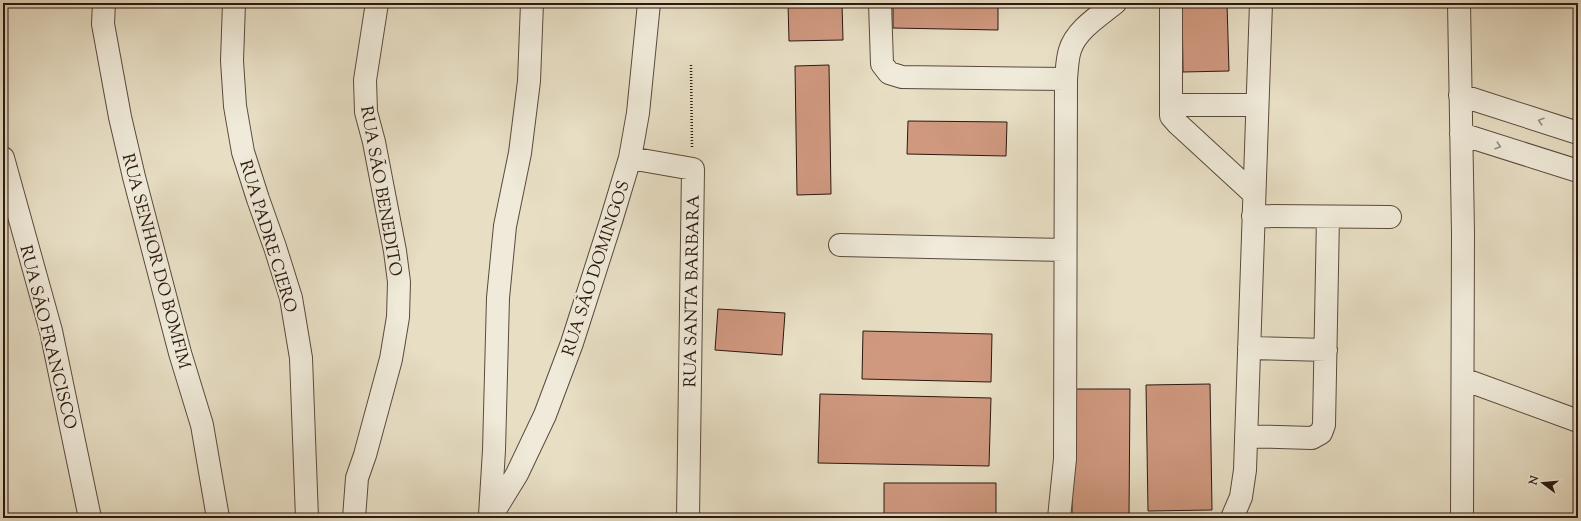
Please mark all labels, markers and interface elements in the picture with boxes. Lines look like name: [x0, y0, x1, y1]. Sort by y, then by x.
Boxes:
street label: RUA SÃO BENEDITO: [353, 104, 407, 278]
one-way arrow: [1538, 117, 1545, 125]
one-way arrow: [1495, 141, 1502, 149]
street label: RUA SENHOR DO BOMFIM: [115, 151, 195, 372]
street label: RUA PADRE CIERO: [232, 157, 302, 316]
street label: RUA SÃO DOMINGOS: [557, 178, 637, 359]
street label: RUA SANTA BARBARA: [679, 194, 707, 388]
street label: RUA SÃO FRANCISCO: [13, 243, 82, 432]
north arrow: [1523, 463, 1563, 503]
text: N: [1525, 474, 1543, 488]

